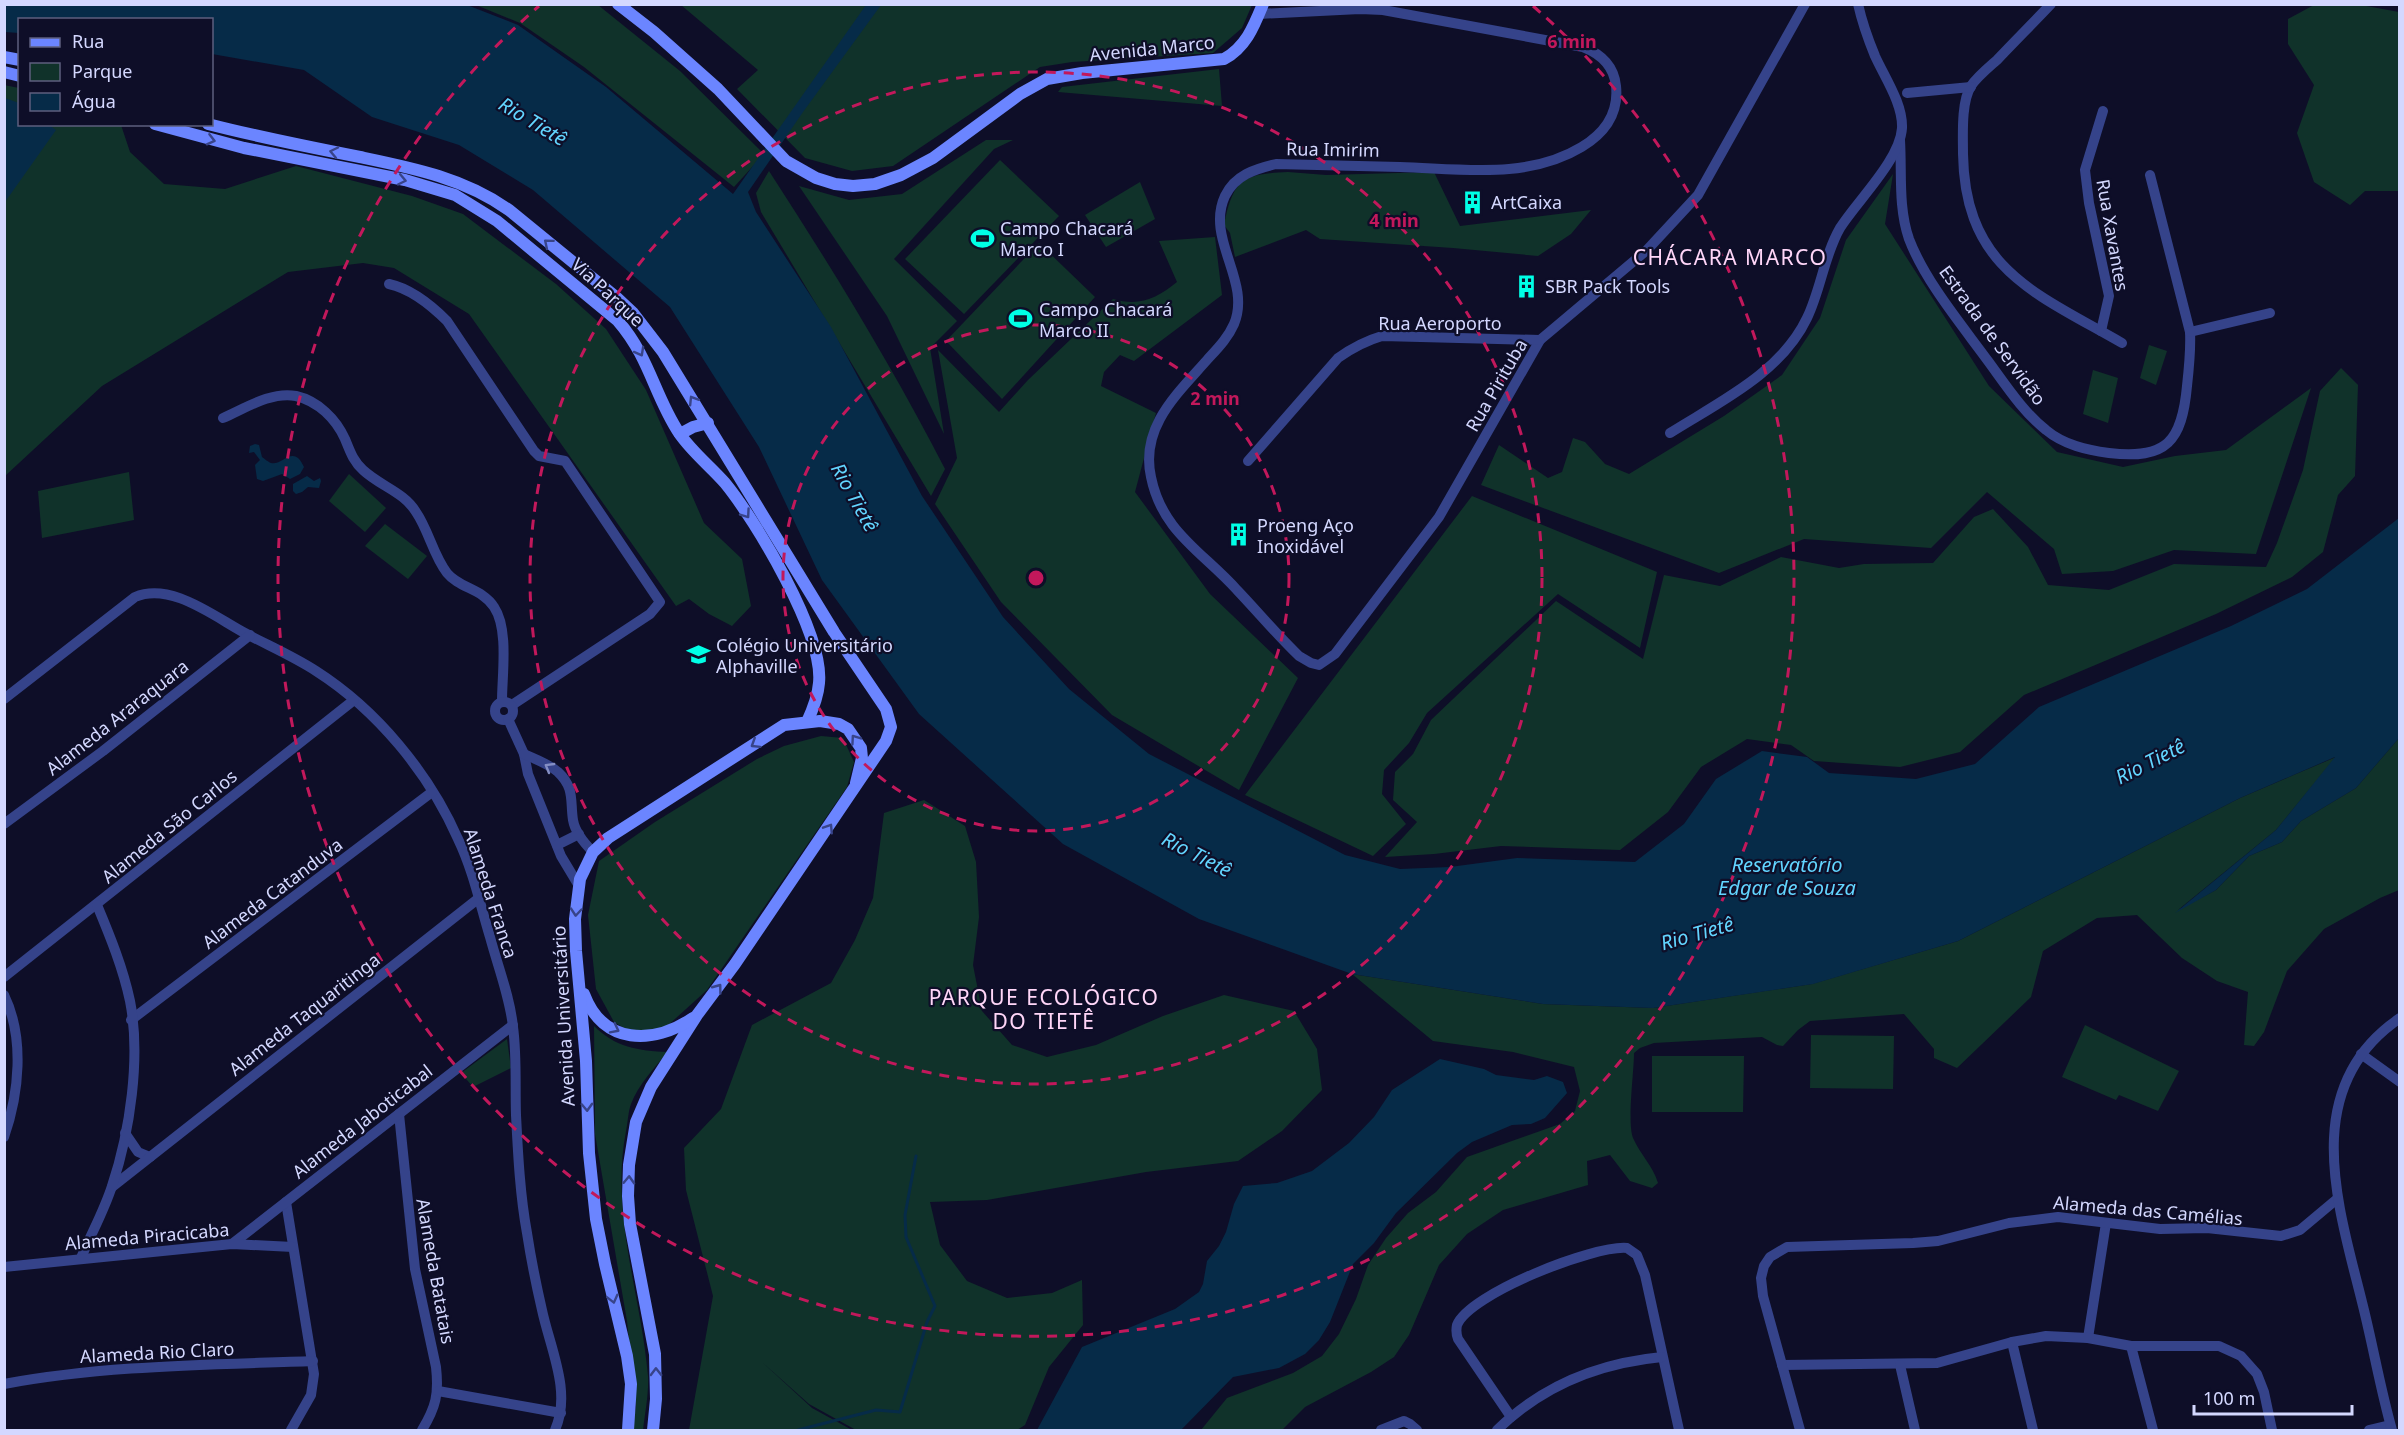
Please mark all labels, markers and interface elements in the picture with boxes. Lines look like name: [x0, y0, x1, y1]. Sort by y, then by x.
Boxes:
legend: [18, 18, 213, 126]
text: Rua: [72, 29, 104, 53]
text: 6 min: [1547, 29, 1597, 53]
street label: Avenida Marco: [1088, 30, 1216, 66]
text: Parque: [72, 59, 132, 83]
text: Água: [72, 89, 116, 113]
water label: Rio Tietê: [494, 90, 572, 152]
one-way arrow: [206, 132, 216, 145]
street label: Rua Imirim: [1286, 136, 1380, 162]
one-way arrow: [330, 146, 340, 159]
one-way arrow: [397, 172, 407, 185]
street label: Rua Xavantes: [2091, 177, 2135, 293]
building icon: ArtCaixa: [1460, 189, 1486, 215]
place label: ArtCaixa: [1491, 190, 1562, 214]
text: 4 min: [1369, 208, 1419, 232]
place label: Campo Chacará Marco I: [1000, 216, 1133, 261]
sports icon: Campo Chacará Marco I: [969, 225, 995, 251]
one-way arrow: [544, 239, 555, 250]
district label: CHÁCARA MARCO: [1633, 243, 1827, 271]
street label: Via Parque: [567, 252, 649, 332]
street label: Estrada de Servidão: [1934, 260, 2052, 410]
building icon: SBR Pack Tools: [1514, 273, 1540, 299]
place label: SBR Pack Tools: [1545, 274, 1670, 298]
place label: Campo Chacará Marco II: [1039, 297, 1172, 342]
sports icon: Campo Chacará Marco II: [1008, 306, 1034, 332]
street label: Rua Aeroporto: [1378, 311, 1502, 335]
street label: Rua Pirituba: [1460, 334, 1532, 436]
one-way arrow: [633, 346, 644, 356]
text: 2 min: [1190, 386, 1240, 410]
one-way arrow: [689, 396, 701, 406]
water label: Rio Tietê: [825, 458, 885, 536]
one-way arrow: [739, 507, 750, 518]
place label: Proeng Aço Inoxidável: [1257, 513, 1354, 558]
building icon: Proeng Aço Inoxidável: [1226, 522, 1252, 548]
centre of rings: [1026, 568, 1046, 588]
place label: Colégio Universitário Alphaville: [716, 633, 893, 678]
school or university icon: Colégio Universitário Alphaville: [685, 642, 711, 668]
street label: Alameda Araraquara: [41, 654, 193, 780]
water label: Rio Tietê: [2111, 732, 2189, 790]
one-way arrow: [851, 734, 862, 745]
one-way arrow: [750, 736, 761, 747]
one-way arrow: [544, 763, 555, 774]
street label: Alameda São Carlos: [96, 764, 242, 888]
one-way arrow: [822, 823, 833, 834]
street label: Alameda Franca: [459, 825, 523, 961]
water label: Rio Tietê: [1158, 825, 1236, 883]
street label: Alameda Catanduva: [197, 832, 347, 954]
water label: Reservatório Edgar de Souza: [1718, 851, 1856, 901]
one-way arrow: [570, 908, 583, 917]
water label: Rio Tietê: [1657, 910, 1737, 956]
street label: Avenida Universitário: [546, 925, 580, 1107]
street label: Alameda Taquaritinga: [224, 947, 384, 1081]
one-way arrow: [711, 983, 722, 994]
district label: PARQUE ECOLÓGICO DO TIETÊ: [929, 983, 1159, 1035]
one-way arrow: [609, 1022, 619, 1033]
street label: Alameda Jaboticabal: [287, 1059, 437, 1183]
one-way arrow: [580, 1102, 593, 1111]
one-way arrow: [622, 1175, 635, 1184]
street label: Alameda das Camélias: [2052, 1190, 2244, 1230]
street label: Alameda Batatais: [411, 1196, 461, 1346]
street label: Alameda Piracicaba: [64, 1217, 230, 1255]
one-way arrow: [605, 1294, 618, 1304]
street label: Alameda Rio Claro: [79, 1336, 235, 1368]
one-way arrow: [650, 1368, 662, 1377]
scale bar: [2194, 1378, 2352, 1416]
text: 100 m: [2203, 1386, 2255, 1410]

